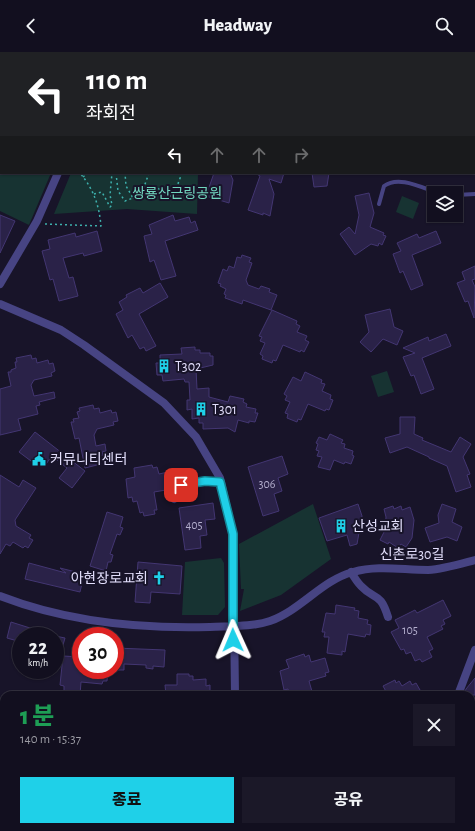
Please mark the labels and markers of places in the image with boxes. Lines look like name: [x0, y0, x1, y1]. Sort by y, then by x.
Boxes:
building icon: T302: [156, 358, 172, 374]
place label: T302: [175, 360, 201, 374]
building icon: T301: [193, 401, 209, 417]
place label: T301: [212, 403, 237, 417]
public building icon: 커뮤니티센터: [31, 451, 47, 467]
place label: 커뮤니티센터: [50, 452, 127, 467]
pin: [164, 468, 198, 502]
building icon: 산성교회: [333, 518, 349, 534]
place label: 산성교회: [352, 519, 404, 534]
place label: 아현장로교회: [71, 570, 148, 586]
church icon: 아현장로교회: [151, 570, 167, 586]

